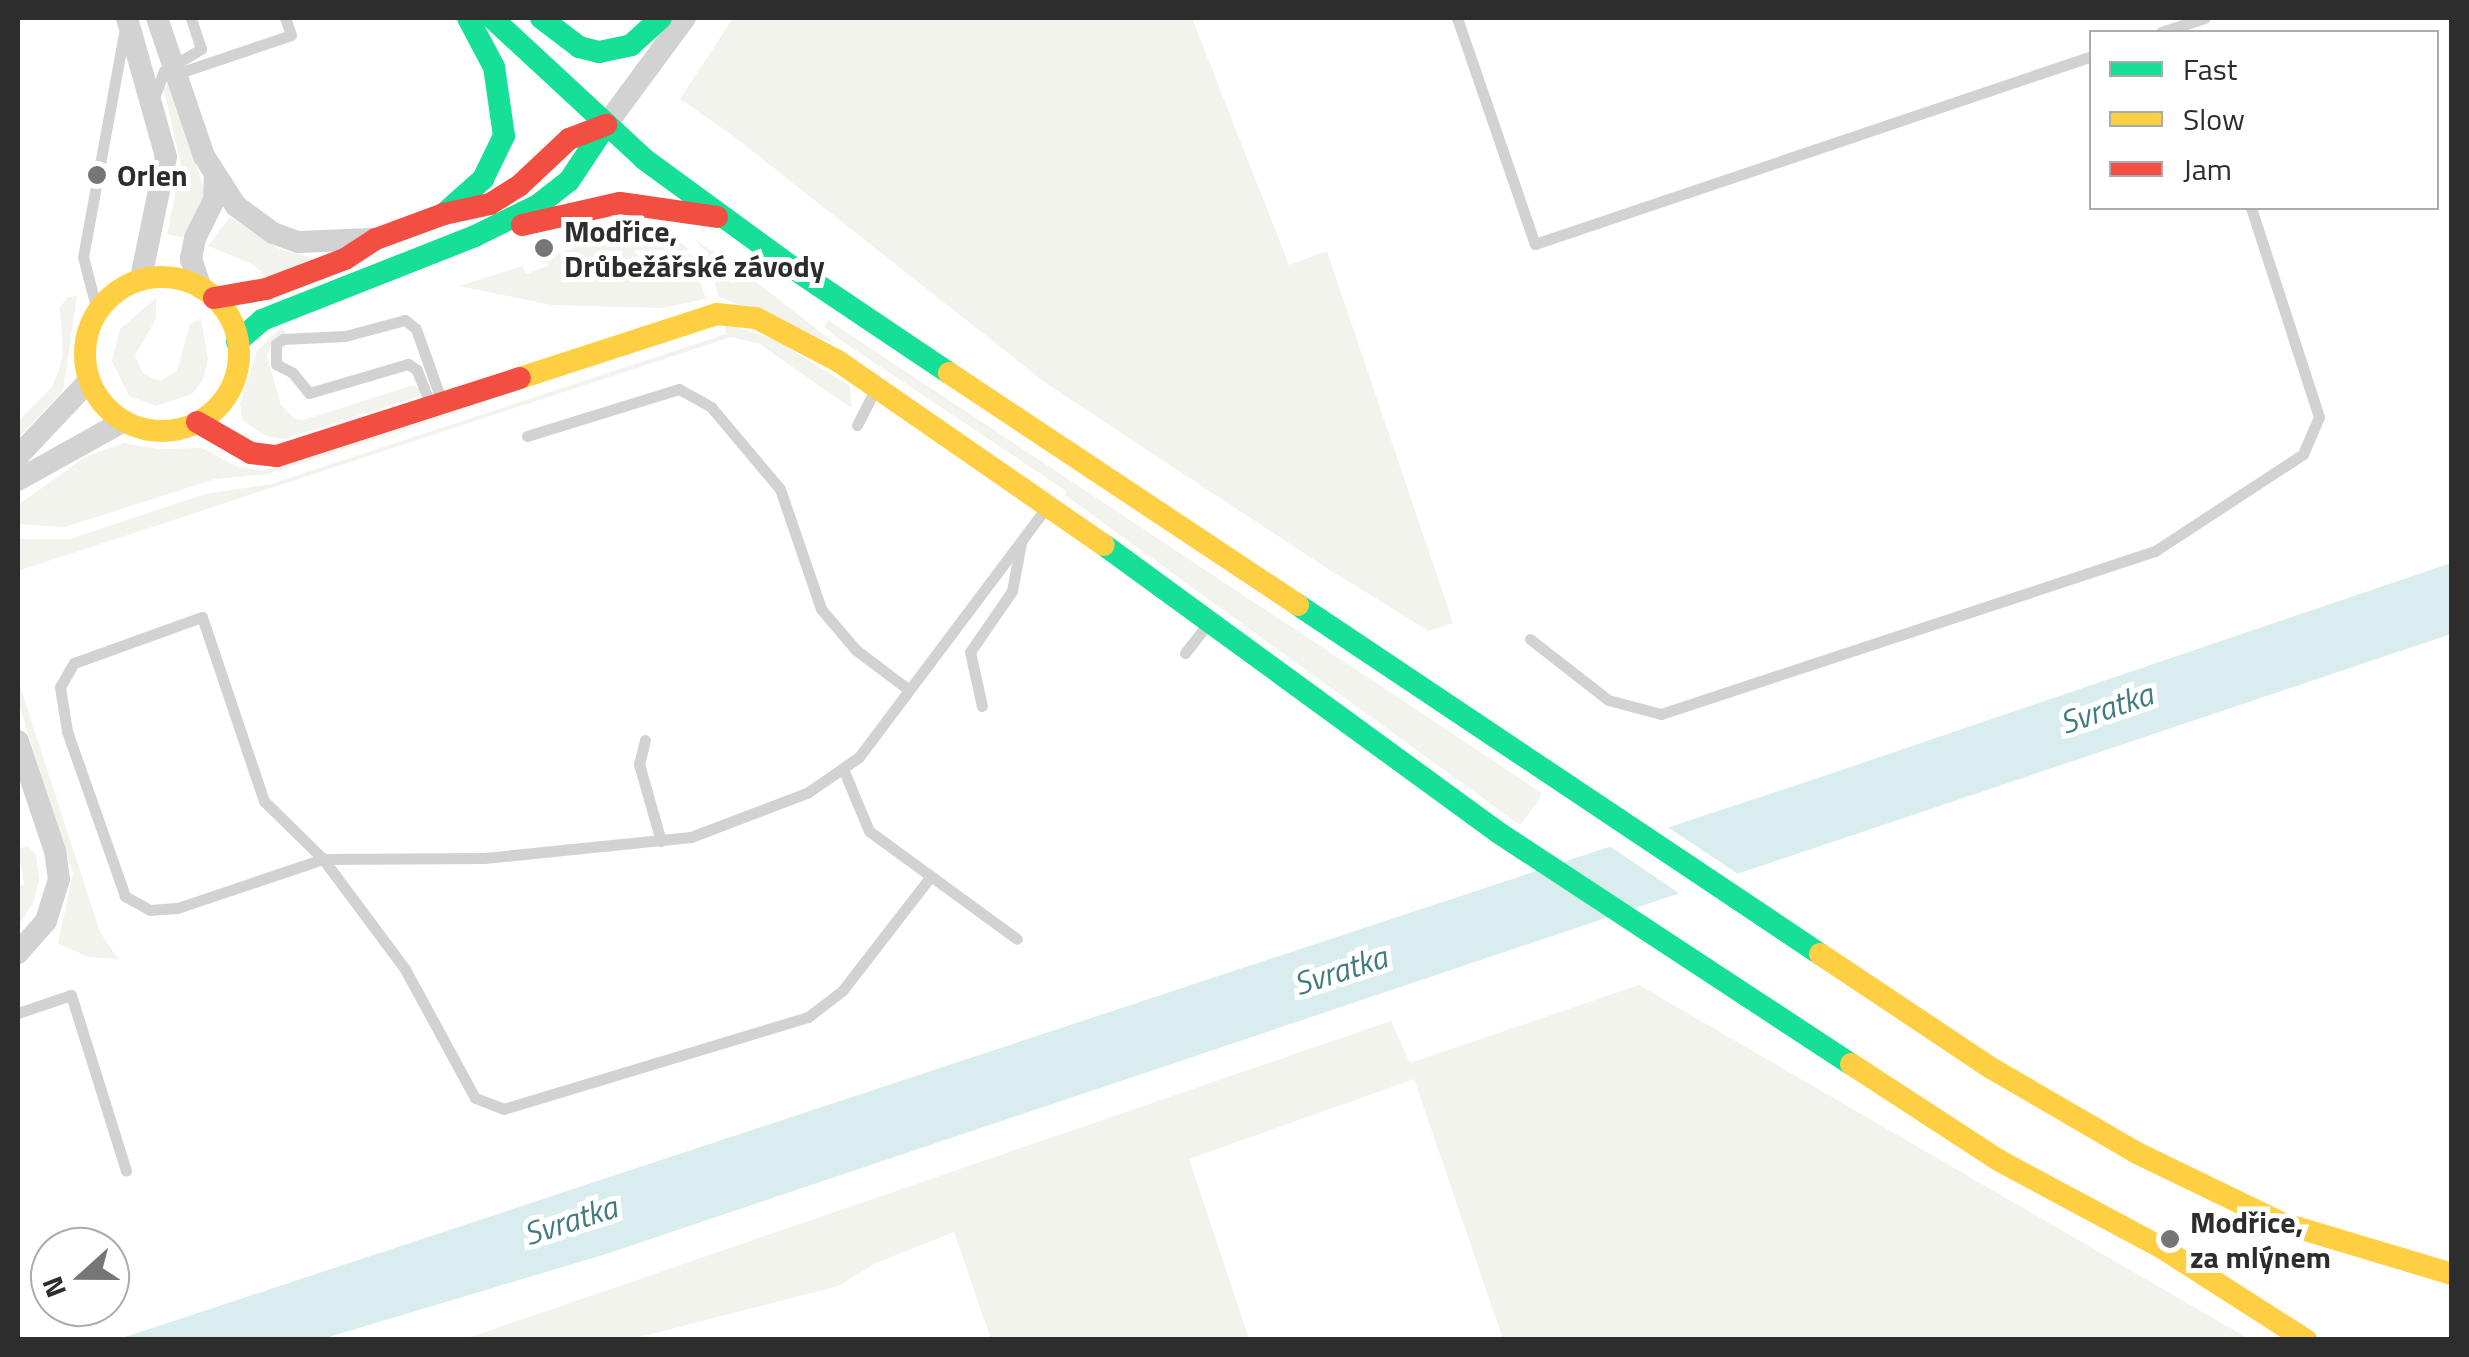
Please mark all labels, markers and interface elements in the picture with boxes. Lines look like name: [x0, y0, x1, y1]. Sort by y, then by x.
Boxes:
legend: [2089, 30, 2439, 210]
text: Fast: [2183, 46, 2237, 92]
text: Slow: [2183, 96, 2245, 142]
text: Jam: [2183, 146, 2232, 192]
place label: Orlen: [117, 157, 188, 193]
marker: Orlen: [86, 164, 108, 186]
place label: Modřice, Drůbežářské závody: [564, 213, 825, 284]
marker: Modřice, Drůbežářské závody: [533, 237, 555, 259]
water label: Svratka: [2054, 674, 2158, 742]
water label: Svratka: [1288, 937, 1392, 1003]
water label: Svratka: [518, 1187, 622, 1253]
place label: Modřice, za mlýnem: [2190, 1204, 2331, 1274]
north arrow: [30, 1227, 130, 1327]
marker: Modřice, za mlýnem: [2159, 1228, 2181, 1250]
text: N: [30, 1270, 77, 1304]

